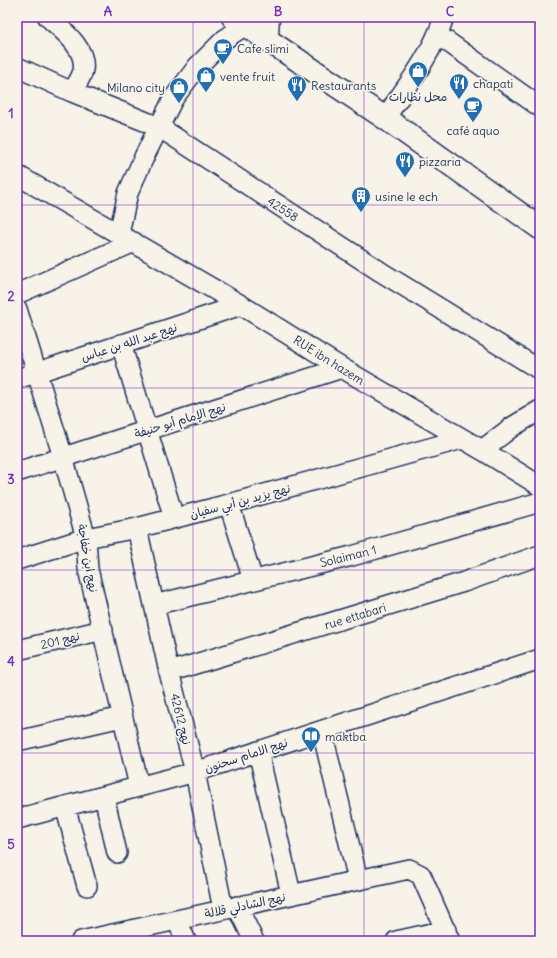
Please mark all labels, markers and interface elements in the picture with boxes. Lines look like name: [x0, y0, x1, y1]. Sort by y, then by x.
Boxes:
text: A: [104, 3, 113, 20]
text: B: [274, 3, 283, 20]
text: C: [446, 3, 455, 20]
cafe icon: Cafe slimi: [212, 37, 234, 65]
place label: Cafe slimi: [237, 41, 289, 56]
shop icon: محل نظارات: [407, 60, 429, 88]
shop icon: vente fruit: [195, 65, 217, 93]
place label: vente fruit: [220, 69, 275, 84]
restaurant icon: chapati: [448, 72, 470, 100]
restaurant icon: Restaurants: [286, 74, 308, 102]
shop icon: Milano city: [168, 76, 190, 104]
place label: chapati: [473, 76, 513, 91]
place label: Restaurants: [311, 78, 376, 93]
place label: Milano city: [107, 80, 165, 95]
place label: محل نظارات: [389, 89, 447, 104]
cafe icon: café aquo: [462, 95, 484, 123]
text: 1: [8, 105, 14, 122]
place label: café aquo: [447, 123, 500, 138]
restaurant icon: pizzaria: [394, 150, 416, 178]
place label: pizzaria: [419, 154, 461, 169]
building icon: usine le ech: [350, 185, 372, 213]
place label: usine le ech: [375, 189, 438, 204]
street label: 42558: [265, 193, 302, 225]
text: 2: [7, 288, 15, 305]
street label: نهج عبد الله بن عباس: [79, 319, 180, 367]
street label: RUE ibn hazem: [291, 332, 368, 388]
street label: نهج الإمام أبو حنيفة: [133, 399, 228, 443]
text: 3: [7, 471, 15, 488]
street label: نهج يزيد بن أبي سفيان: [188, 480, 293, 525]
street label: نهج ابن خفاجة: [73, 523, 101, 594]
street label: Solaiman 1: [318, 542, 378, 570]
street label: rue ettabari: [322, 600, 388, 632]
street label: نهج 201: [39, 628, 82, 654]
text: 4: [7, 653, 15, 670]
street label: نهج 42612: [165, 692, 195, 747]
library icon: maktba: [300, 725, 322, 753]
place label: maktba: [325, 729, 366, 744]
street label: نهج الامام سحنون: [203, 735, 290, 777]
text: 5: [7, 836, 15, 853]
street label: نهج الشادلي قلالة: [203, 889, 288, 925]

